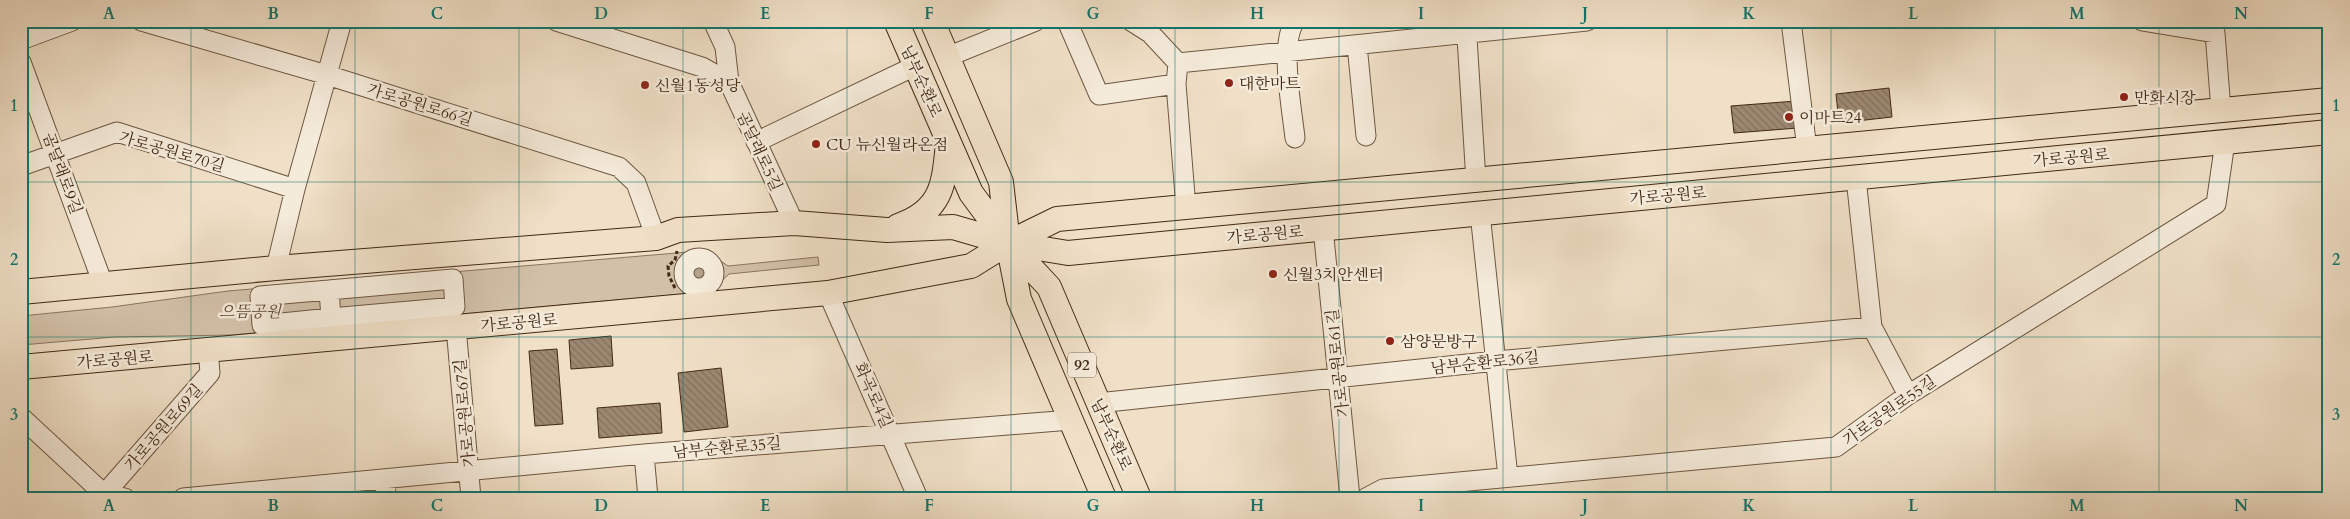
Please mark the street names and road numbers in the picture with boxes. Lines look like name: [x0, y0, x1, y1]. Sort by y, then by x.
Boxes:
street label: 남부순환로: [895, 42, 947, 122]
street label: 가로공원로66길: [364, 78, 475, 131]
street label: 곰달래로5길: [731, 108, 787, 195]
street label: 가로공원로70길: [116, 126, 227, 178]
street label: 곰달래로9길: [37, 129, 87, 217]
street label: 가로공원로: [2032, 144, 2111, 172]
street label: 가로공원로: [1629, 182, 1708, 210]
street label: 가로공원로: [1226, 221, 1305, 249]
street label: 가로공원로61길: [1321, 307, 1355, 418]
street label: 가로공원로: [480, 309, 559, 337]
street label: 가로공원로: [76, 346, 155, 374]
street label: 남부순환로36길: [1430, 346, 1541, 380]
road number: 92: [1068, 352, 1096, 378]
street label: 가로공원로67길: [449, 358, 481, 468]
street label: 화곡로4길: [849, 359, 897, 432]
street label: 가로공원로55길: [1839, 371, 1941, 451]
street label: 가로공원로69길: [120, 379, 208, 476]
street label: 남부순환로: [1085, 395, 1137, 475]
street label: 남부순환로35길: [672, 432, 782, 464]

